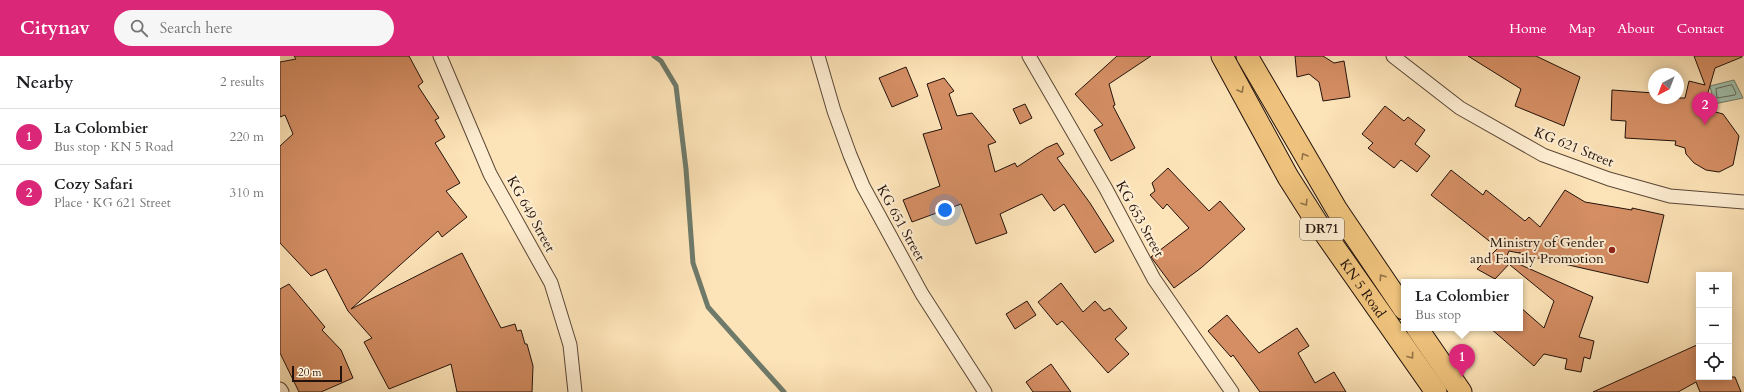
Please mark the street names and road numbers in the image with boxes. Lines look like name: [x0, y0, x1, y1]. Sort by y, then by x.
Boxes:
street label: KG 621 Street: [1531, 122, 1617, 172]
street label: KG 649 Street: [502, 173, 560, 256]
street label: KG 653 Street: [1111, 178, 1169, 261]
street label: KG 651 Street: [872, 182, 930, 265]
road number: DR71: [1300, 218, 1344, 240]
street label: KN 5 Road: [1336, 255, 1391, 322]

